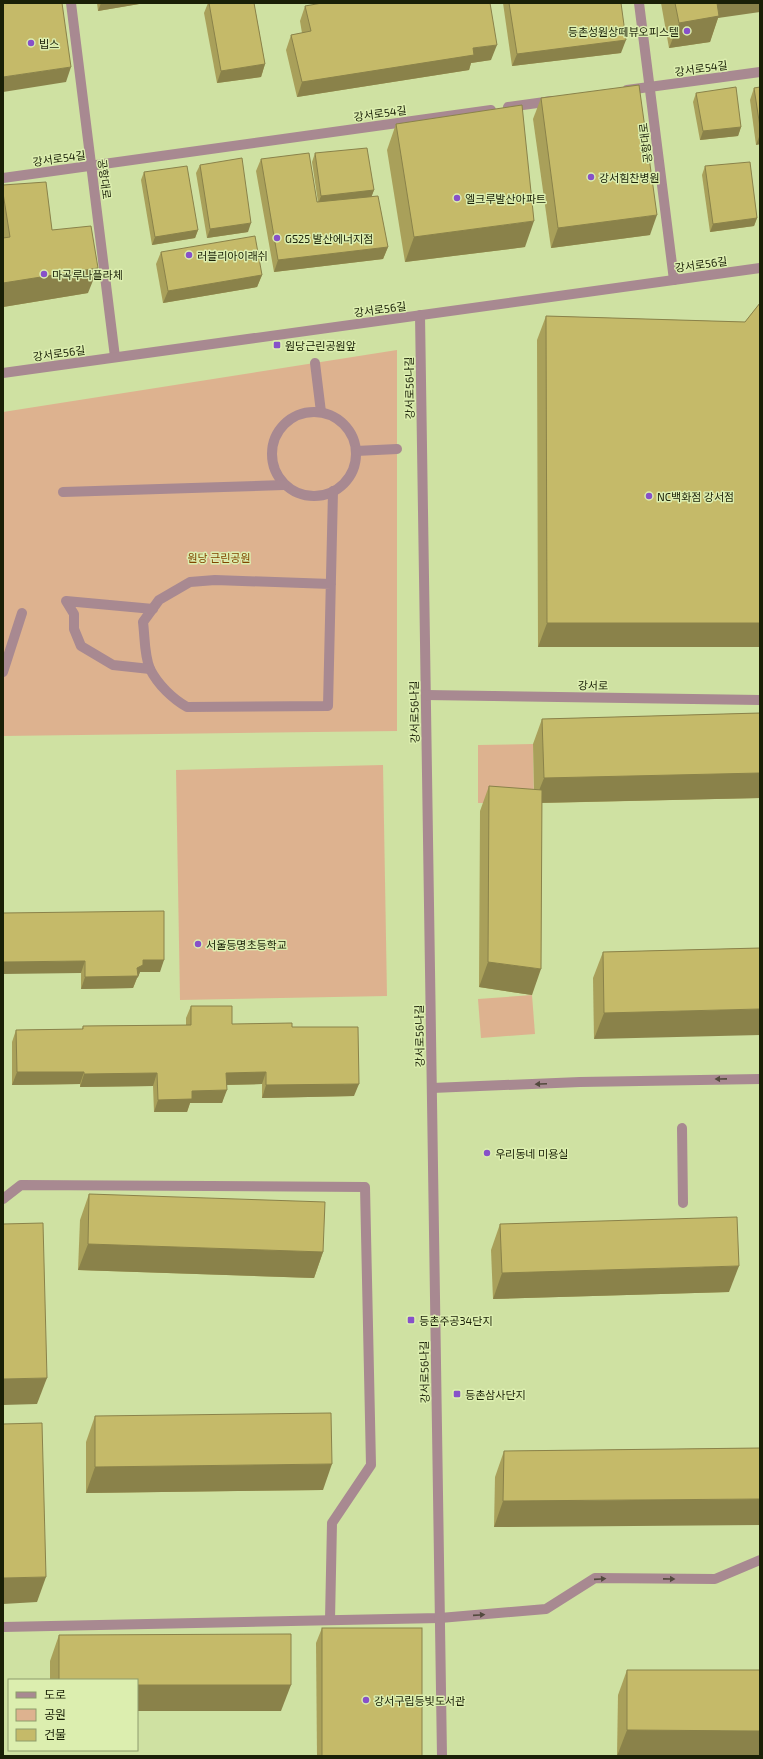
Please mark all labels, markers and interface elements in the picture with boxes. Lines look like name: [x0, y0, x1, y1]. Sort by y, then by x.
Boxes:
place label: 등촌성원상떼뷰오피스텔: [568, 25, 679, 38]
marker: 등촌성원상떼뷰오피스텔: [682, 26, 692, 36]
place label: 빕스: [39, 37, 59, 50]
marker: 빕스: [26, 38, 36, 48]
street label: 강서로54길: [674, 58, 728, 78]
street label: 강서로54길: [353, 103, 407, 123]
street label: 공항대로: [636, 122, 654, 164]
street label: 강서로54길: [32, 148, 86, 168]
street label: 공항대로: [96, 158, 114, 200]
place label: 강서힘찬병원: [599, 171, 660, 184]
marker: 강서힘찬병원: [586, 172, 596, 182]
place label: 엘크루발산아파트: [465, 192, 546, 205]
marker: 엘크루발산아파트: [452, 193, 462, 203]
place label: GS25 발산에너지점: [285, 232, 373, 245]
marker: GS25 발산에너지점: [272, 233, 282, 243]
place label: 러블리아이래쉬: [197, 249, 268, 262]
marker: 러블리아이래쉬: [184, 250, 194, 260]
street label: 강서로56길: [674, 254, 728, 274]
place label: 마곡루나플라체: [52, 268, 123, 281]
marker: 마곡루나플라체: [39, 269, 49, 279]
street label: 강서로56길: [353, 299, 407, 319]
place label: 원당근린공원앞: [285, 339, 356, 352]
marker: 원당근린공원앞: [272, 340, 282, 350]
street label: 강서로56길: [32, 343, 86, 363]
street label: 강서로56나길: [402, 356, 416, 420]
place label: NC백화점 강서점: [657, 490, 734, 503]
marker: NC백화점 강서점: [644, 491, 654, 501]
park label: 원당 근린공원: [187, 551, 251, 564]
street label: 강서로: [578, 678, 608, 692]
street label: 강서로56나길: [407, 680, 421, 744]
place label: 서울등명초등학교: [206, 938, 287, 951]
marker: 서울등명초등학교: [193, 939, 203, 949]
street label: 강서로56나길: [412, 1004, 426, 1068]
one-way arrow: [715, 1076, 727, 1083]
one-way arrow: [535, 1080, 547, 1087]
place label: 우리동네 미용실: [495, 1147, 568, 1160]
marker: 우리동네 미용실: [482, 1148, 492, 1158]
place label: 등촌주공34단지: [419, 1314, 493, 1327]
marker: 등촌주공34단지: [406, 1315, 416, 1325]
street label: 강서로56나길: [417, 1340, 431, 1404]
place label: 등촌삼사단지: [465, 1388, 526, 1401]
marker: 등촌삼사단지: [452, 1389, 462, 1399]
one-way arrow: [594, 1575, 606, 1582]
one-way arrow: [663, 1576, 676, 1582]
one-way arrow: [473, 1611, 485, 1618]
legend: [8, 1679, 138, 1751]
text: 도로: [44, 1687, 66, 1701]
place label: 강서구립등빛도서관: [374, 1694, 465, 1707]
marker: 강서구립등빛도서관: [361, 1695, 371, 1705]
text: 공원: [44, 1707, 66, 1721]
text: 건물: [44, 1727, 66, 1741]

